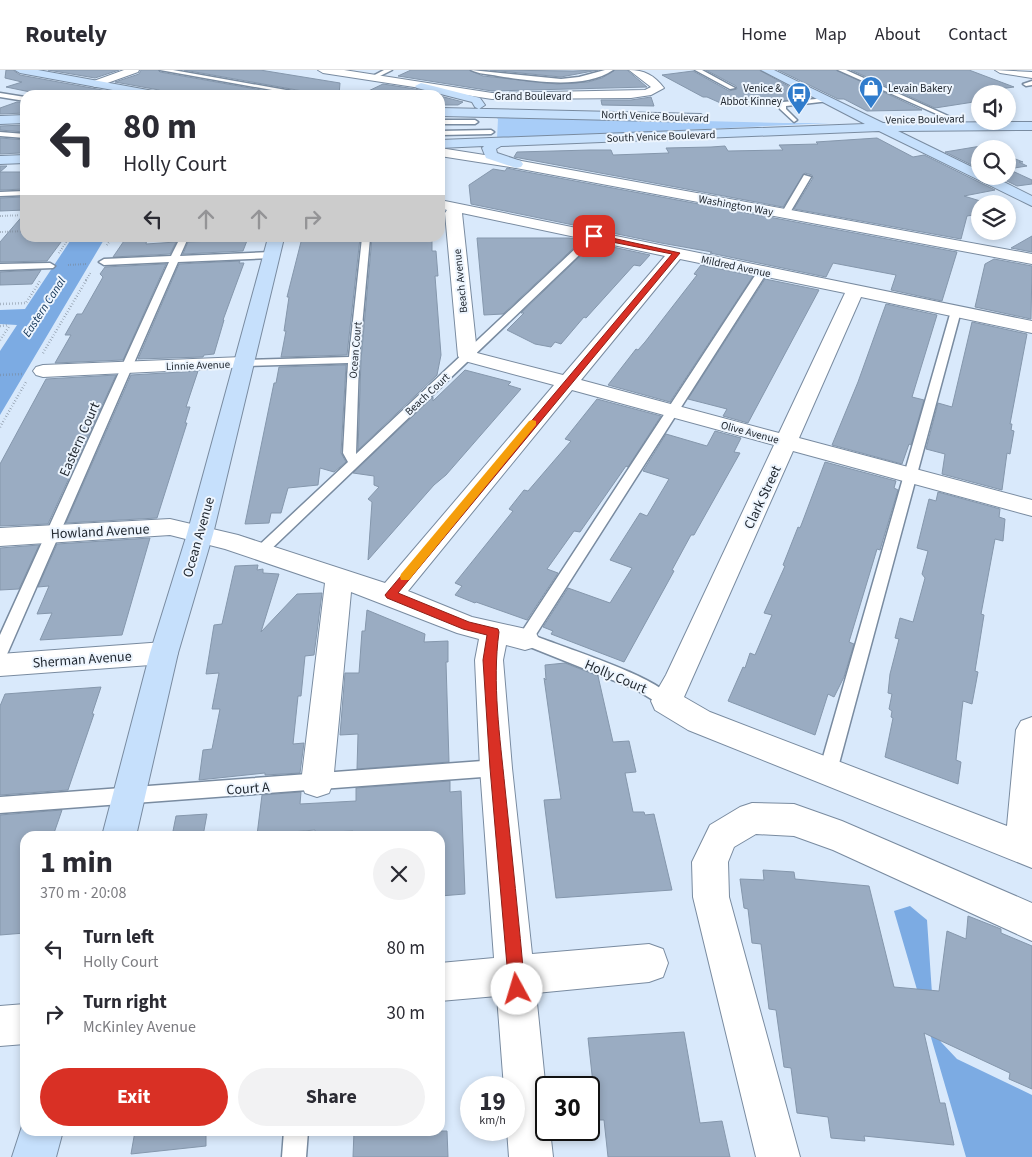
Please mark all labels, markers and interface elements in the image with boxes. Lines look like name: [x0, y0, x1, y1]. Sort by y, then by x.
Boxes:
text: Routely: [25, 17, 107, 52]
text: Home: [741, 22, 787, 47]
text: Map: [815, 22, 847, 47]
text: About: [875, 22, 920, 47]
text: Contact: [948, 22, 1007, 47]
shop icon: Levain Bakery: [858, 75, 884, 109]
place label: Venice & Abbot Kinney: [720, 81, 782, 109]
bus stop icon: Venice & Abbot Kinney: [786, 81, 812, 115]
place label: Levain Bakery: [888, 81, 952, 96]
map controls: [971, 85, 1016, 240]
button: sound: [971, 85, 1016, 130]
street label: Grand Boulevard: [494, 89, 572, 104]
text: 80 m: [123, 102, 197, 152]
street label: North Venice Boulevard: [601, 107, 709, 126]
icon: left: [40, 110, 105, 175]
street label: Venice Boulevard: [885, 111, 965, 128]
street label: South Venice Boulevard: [606, 127, 716, 146]
button: search: [971, 140, 1016, 185]
text: Holly Court: [123, 148, 227, 180]
street label: Washington Way: [697, 192, 775, 219]
button: layers: [971, 195, 1016, 240]
icon: left: [139, 205, 167, 233]
icon: ahead: [192, 205, 220, 233]
icon: ahead: [245, 205, 273, 233]
icon: right: [298, 205, 326, 233]
pin: [573, 215, 615, 257]
icon: arrive: [580, 222, 608, 250]
street label: Beach Avenue: [450, 248, 471, 314]
street label: Mildred Avenue: [700, 252, 773, 281]
water label: Eastern Canal: [19, 274, 70, 341]
street label: Ocean Court: [346, 321, 365, 379]
street label: Linnie Avenue: [166, 357, 231, 374]
street label: Beach Court: [402, 369, 453, 419]
street label: Eastern Court: [55, 399, 105, 480]
street label: Olive Avenue: [719, 418, 781, 448]
street label: Clark Street: [739, 462, 787, 533]
street label: Ocean Avenue: [178, 495, 220, 580]
street label: Howland Avenue: [50, 519, 150, 545]
street label: Sherman Avenue: [32, 647, 132, 673]
street label: Holly Court: [581, 655, 650, 699]
street label: Court A: [226, 777, 271, 800]
text: 1 min: [40, 841, 113, 884]
button: close: [373, 848, 425, 900]
text: 370 m · 20:08: [40, 882, 127, 904]
text: Turn left: [83, 924, 154, 951]
icon: left: [40, 935, 68, 963]
text: 80 m: [387, 935, 425, 962]
text: Holly Court: [83, 951, 158, 973]
position arrow: [490, 962, 542, 1014]
text: Turn right: [83, 989, 167, 1016]
icon: right: [40, 1000, 68, 1028]
text: 30 m: [387, 1000, 425, 1027]
text: McKinley Avenue: [83, 1016, 196, 1038]
button: Exit: [40, 1068, 228, 1126]
button: Share: [238, 1068, 425, 1126]
speed limit sign: 30: [535, 1076, 600, 1141]
text: 19: [479, 1084, 506, 1120]
text: km/h: [479, 1112, 506, 1129]

